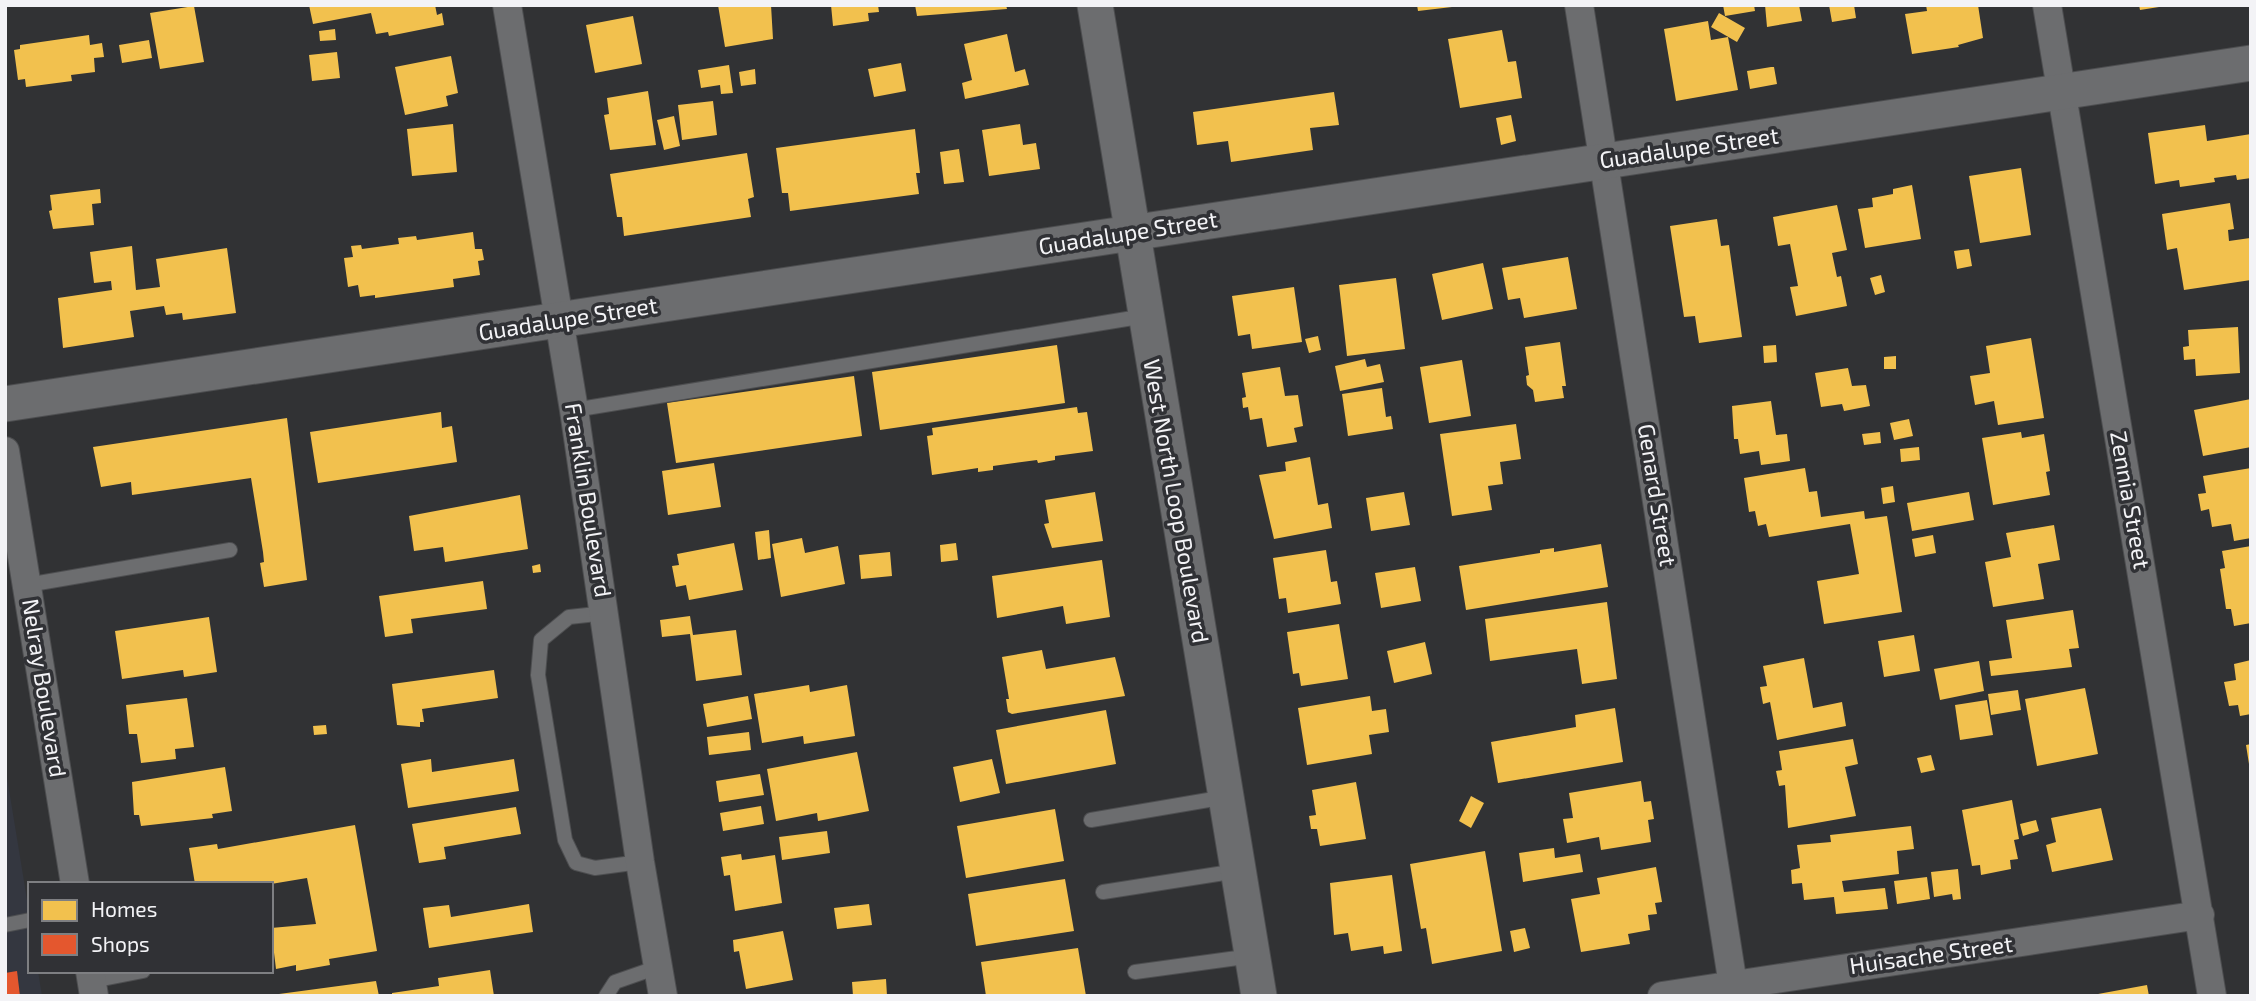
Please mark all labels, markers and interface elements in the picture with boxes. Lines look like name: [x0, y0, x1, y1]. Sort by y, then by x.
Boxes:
street label: Guadalupe Street: [1597, 121, 1780, 173]
street label: Guadalupe Street: [1036, 204, 1219, 260]
street label: Guadalupe Street: [476, 290, 659, 346]
street label: West North Loop Boulevard: [1138, 357, 1216, 645]
street label: Franklin Boulevard: [560, 401, 618, 599]
street label: Genard Street: [1633, 422, 1683, 568]
street label: Zennia Street: [2105, 429, 2157, 571]
street label: Nelray Boulevard: [17, 597, 73, 779]
legend: [28, 882, 273, 973]
text: Homes: [91, 896, 157, 921]
street label: Huisache Street: [1847, 929, 2014, 979]
text: Shops: [91, 931, 150, 956]

